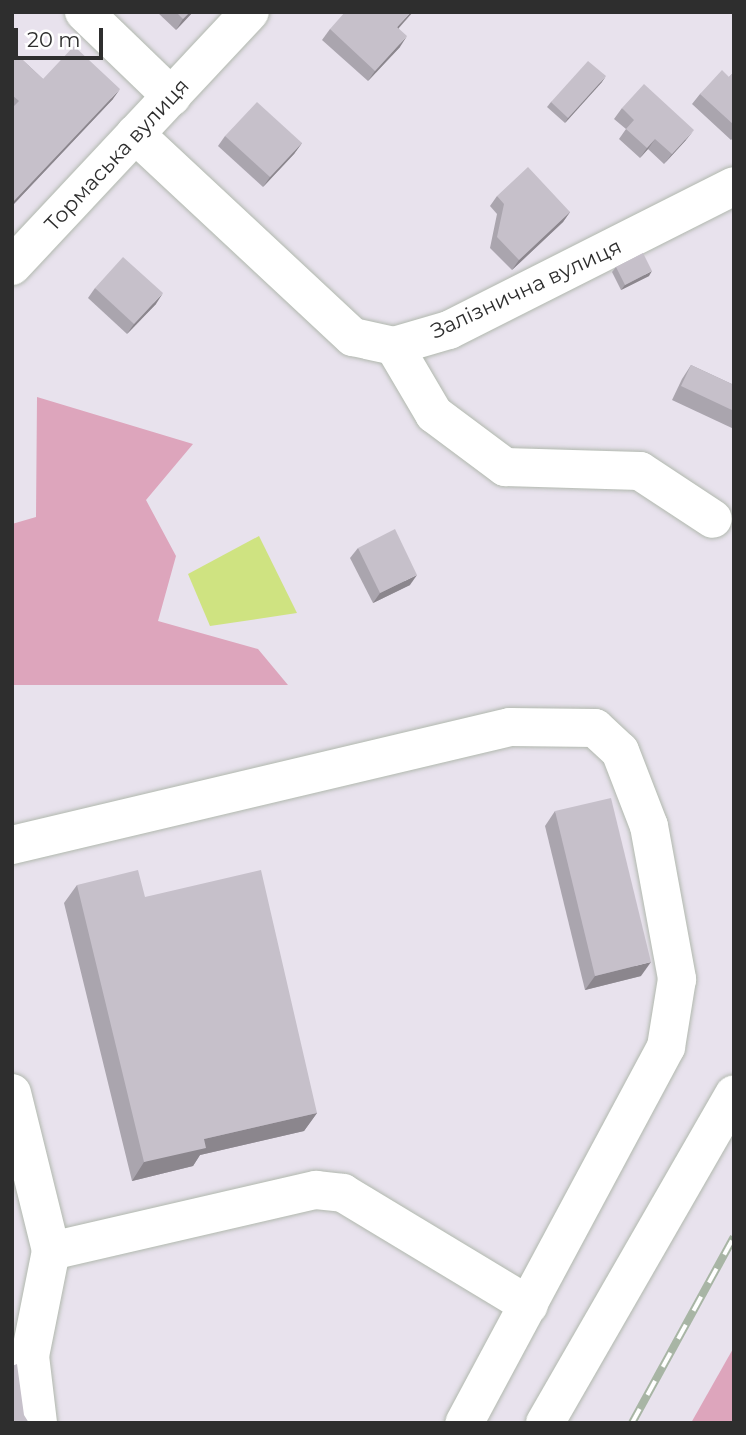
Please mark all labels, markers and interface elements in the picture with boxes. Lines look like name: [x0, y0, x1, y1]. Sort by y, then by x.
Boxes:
scale bar: [18, 14, 107, 58]
text: 20 m: [27, 27, 81, 52]
street label: Тормаська вулиця: [40, 73, 194, 237]
street label: Залізнична вулиця: [427, 234, 625, 344]

